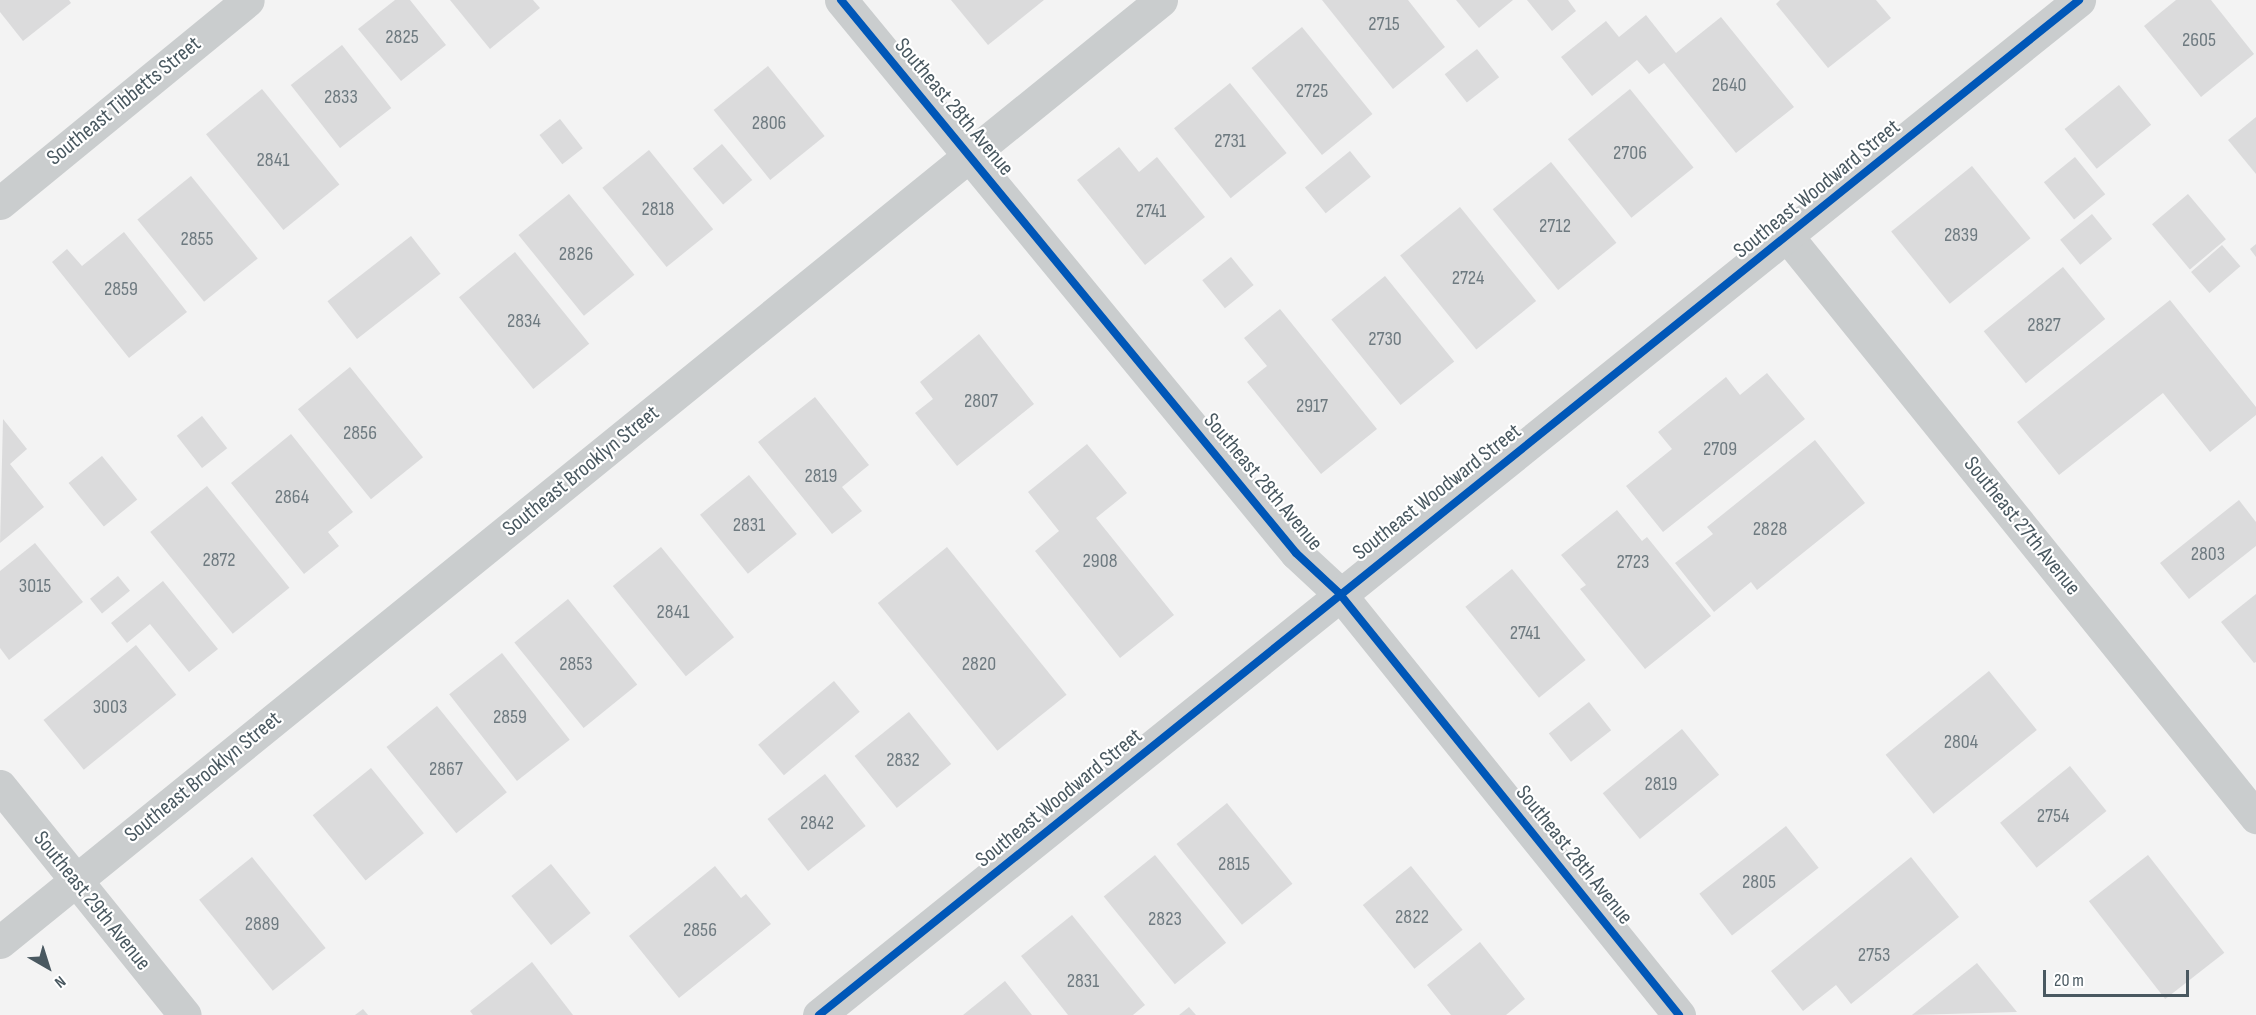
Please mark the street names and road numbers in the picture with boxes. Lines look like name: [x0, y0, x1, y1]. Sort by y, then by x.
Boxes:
street label: Southeast Tibbetts Street: [42, 31, 206, 171]
street label: Southeast 28th Avenue: [889, 33, 1019, 181]
street label: Southeast Woodward Street: [1729, 114, 1905, 264]
street label: Southeast Brooklyn Street: [497, 400, 665, 542]
street label: Southeast 28th Avenue: [1198, 408, 1328, 556]
street label: Southeast Woodward Street: [1348, 418, 1526, 566]
street label: Southeast 27th Avenue: [1958, 451, 2086, 601]
street label: Southeast Brooklyn Street: [119, 706, 287, 848]
street label: Southeast Woodward Street: [971, 723, 1147, 873]
street label: Southeast 28th Avenue: [1510, 780, 1638, 930]
street label: Southeast 29th Avenue: [28, 826, 156, 976]

